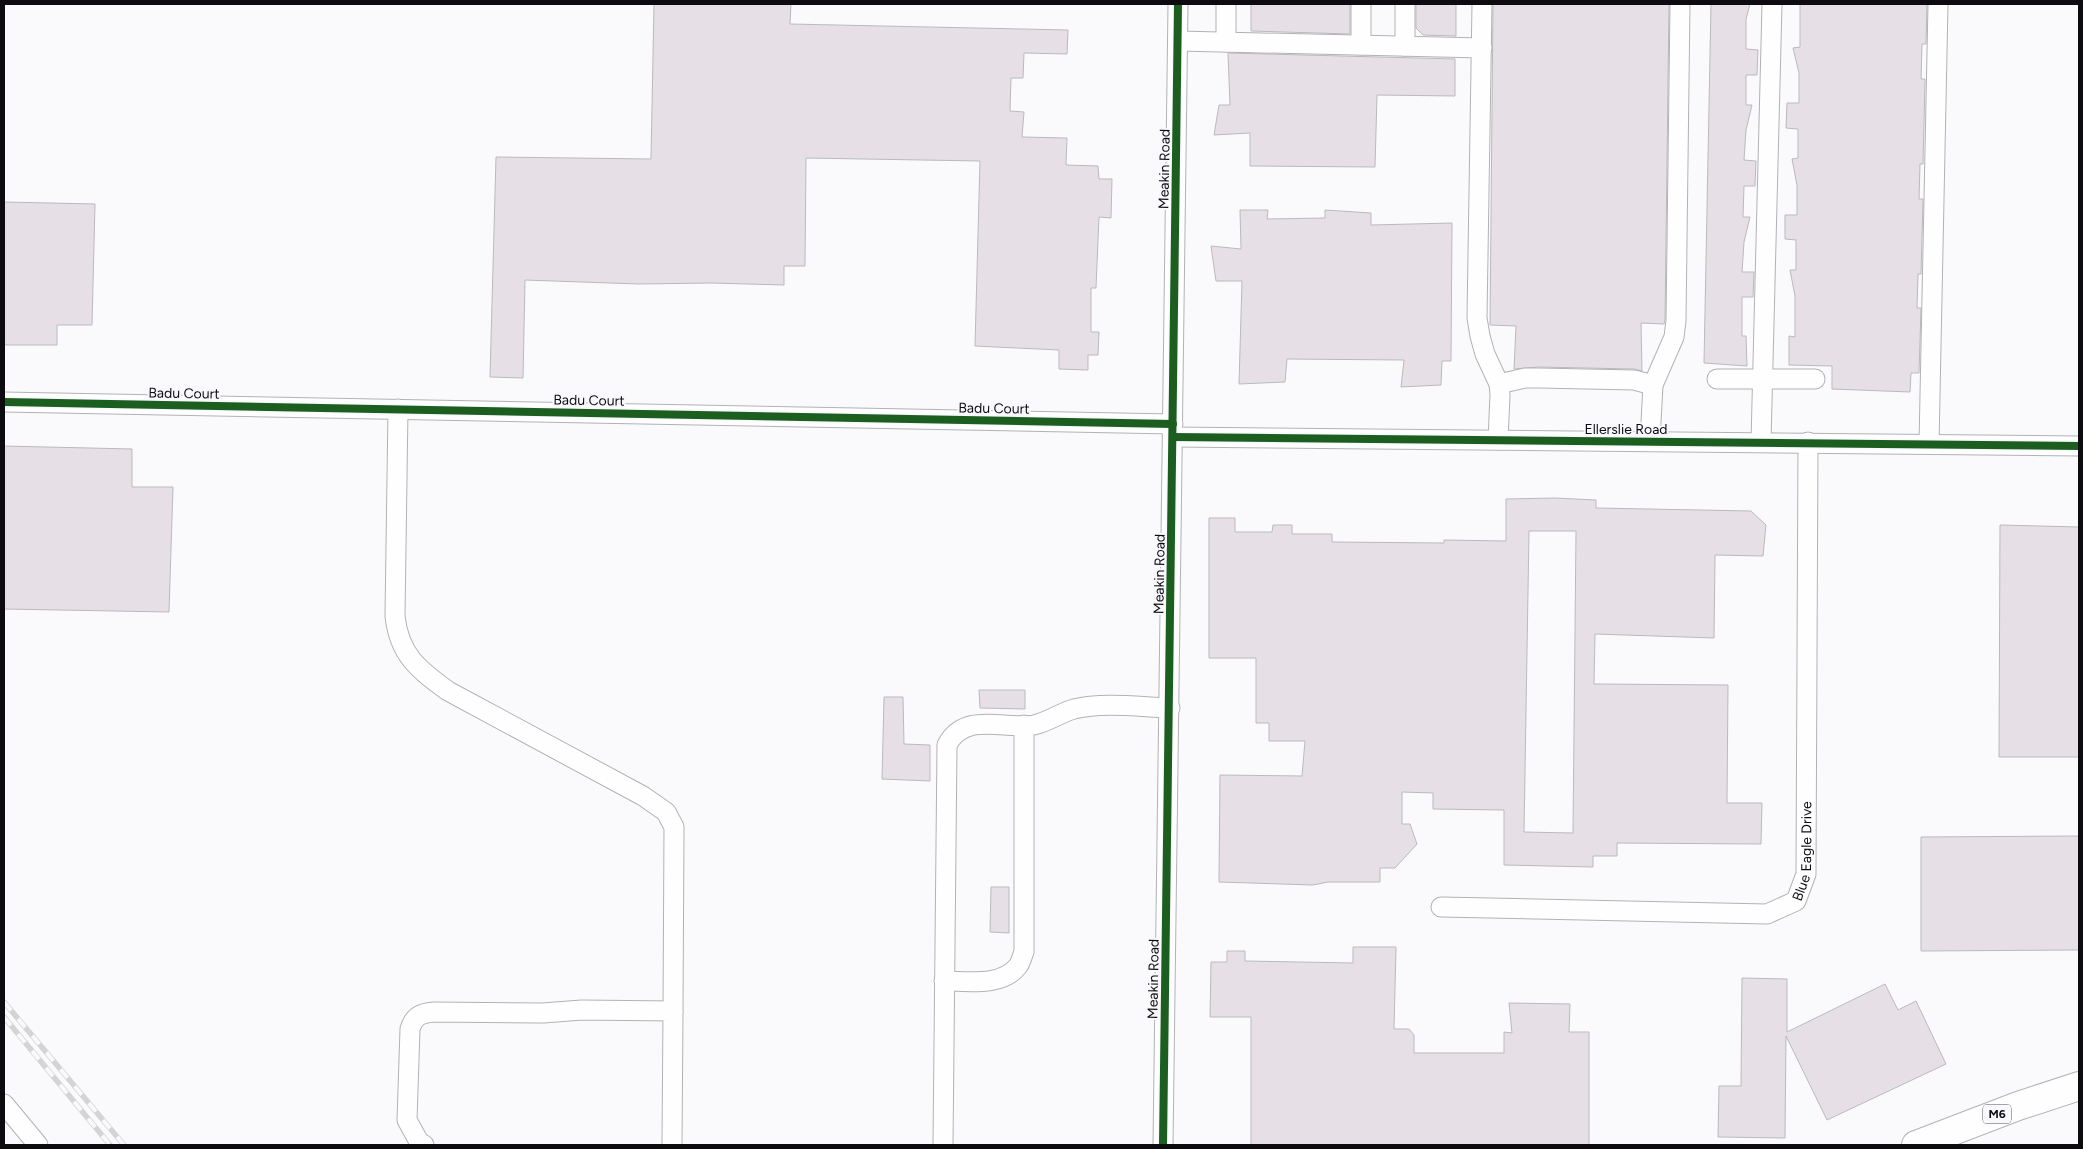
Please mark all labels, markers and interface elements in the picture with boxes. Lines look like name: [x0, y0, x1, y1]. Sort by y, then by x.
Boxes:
street label: Meakin Road: [1155, 129, 1174, 209]
street label: Badu Court: [148, 384, 220, 403]
street label: Badu Court: [553, 391, 625, 410]
street label: Badu Court: [958, 399, 1030, 418]
street label: Ellerslie Road: [1584, 421, 1668, 438]
street label: Meakin Road: [1150, 534, 1169, 614]
street label: Blue Eagle Drive: [1789, 801, 1815, 903]
street label: Meakin Road: [1144, 939, 1163, 1019]
road number: M6: [1983, 1104, 2011, 1124]

